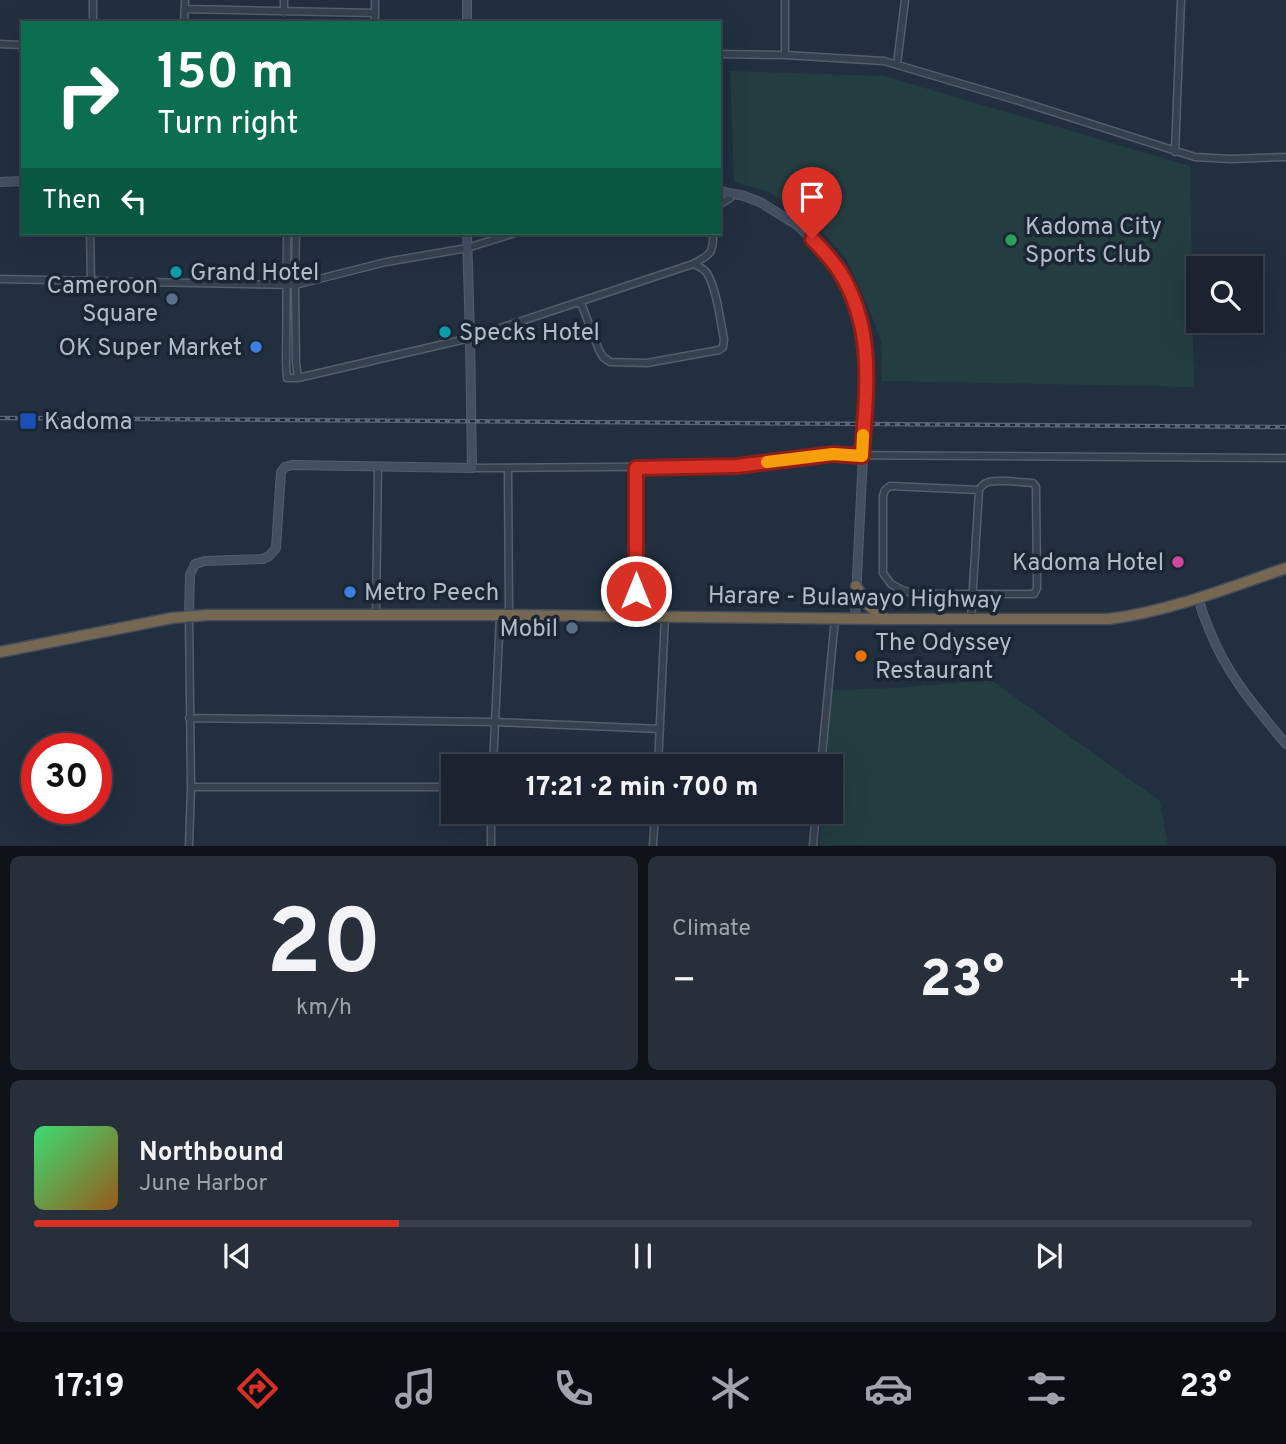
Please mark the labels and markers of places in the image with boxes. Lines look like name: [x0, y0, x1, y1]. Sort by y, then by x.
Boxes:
pin: [782, 167, 842, 239]
place label: Kadoma City Sports Club: [1025, 213, 1162, 271]
marker: Kadoma City Sports Club: [1003, 232, 1019, 248]
place label: Grand Hotel: [190, 259, 319, 289]
marker: Grand Hotel: [168, 264, 184, 280]
place label: Cameroon Square: [46, 272, 158, 330]
marker: Cameroon Square: [164, 291, 180, 307]
place label: Specks Hotel: [459, 319, 600, 349]
marker: Specks Hotel: [437, 324, 453, 340]
place label: OK Super Market: [58, 334, 242, 364]
marker: OK Super Market: [248, 339, 264, 355]
place label: Kadoma: [44, 408, 132, 438]
marker: Kadoma: [18, 411, 38, 431]
place label: Kadoma Hotel: [1012, 549, 1164, 579]
marker: Kadoma Hotel: [1170, 554, 1186, 570]
place label: Metro Peech: [364, 579, 499, 609]
marker: Metro Peech: [342, 584, 358, 600]
place label: Mobil: [499, 615, 558, 645]
marker: Mobil: [564, 620, 580, 636]
place label: The Odyssey Restaurant: [875, 629, 1012, 687]
marker: The Odyssey Restaurant: [853, 648, 869, 664]

